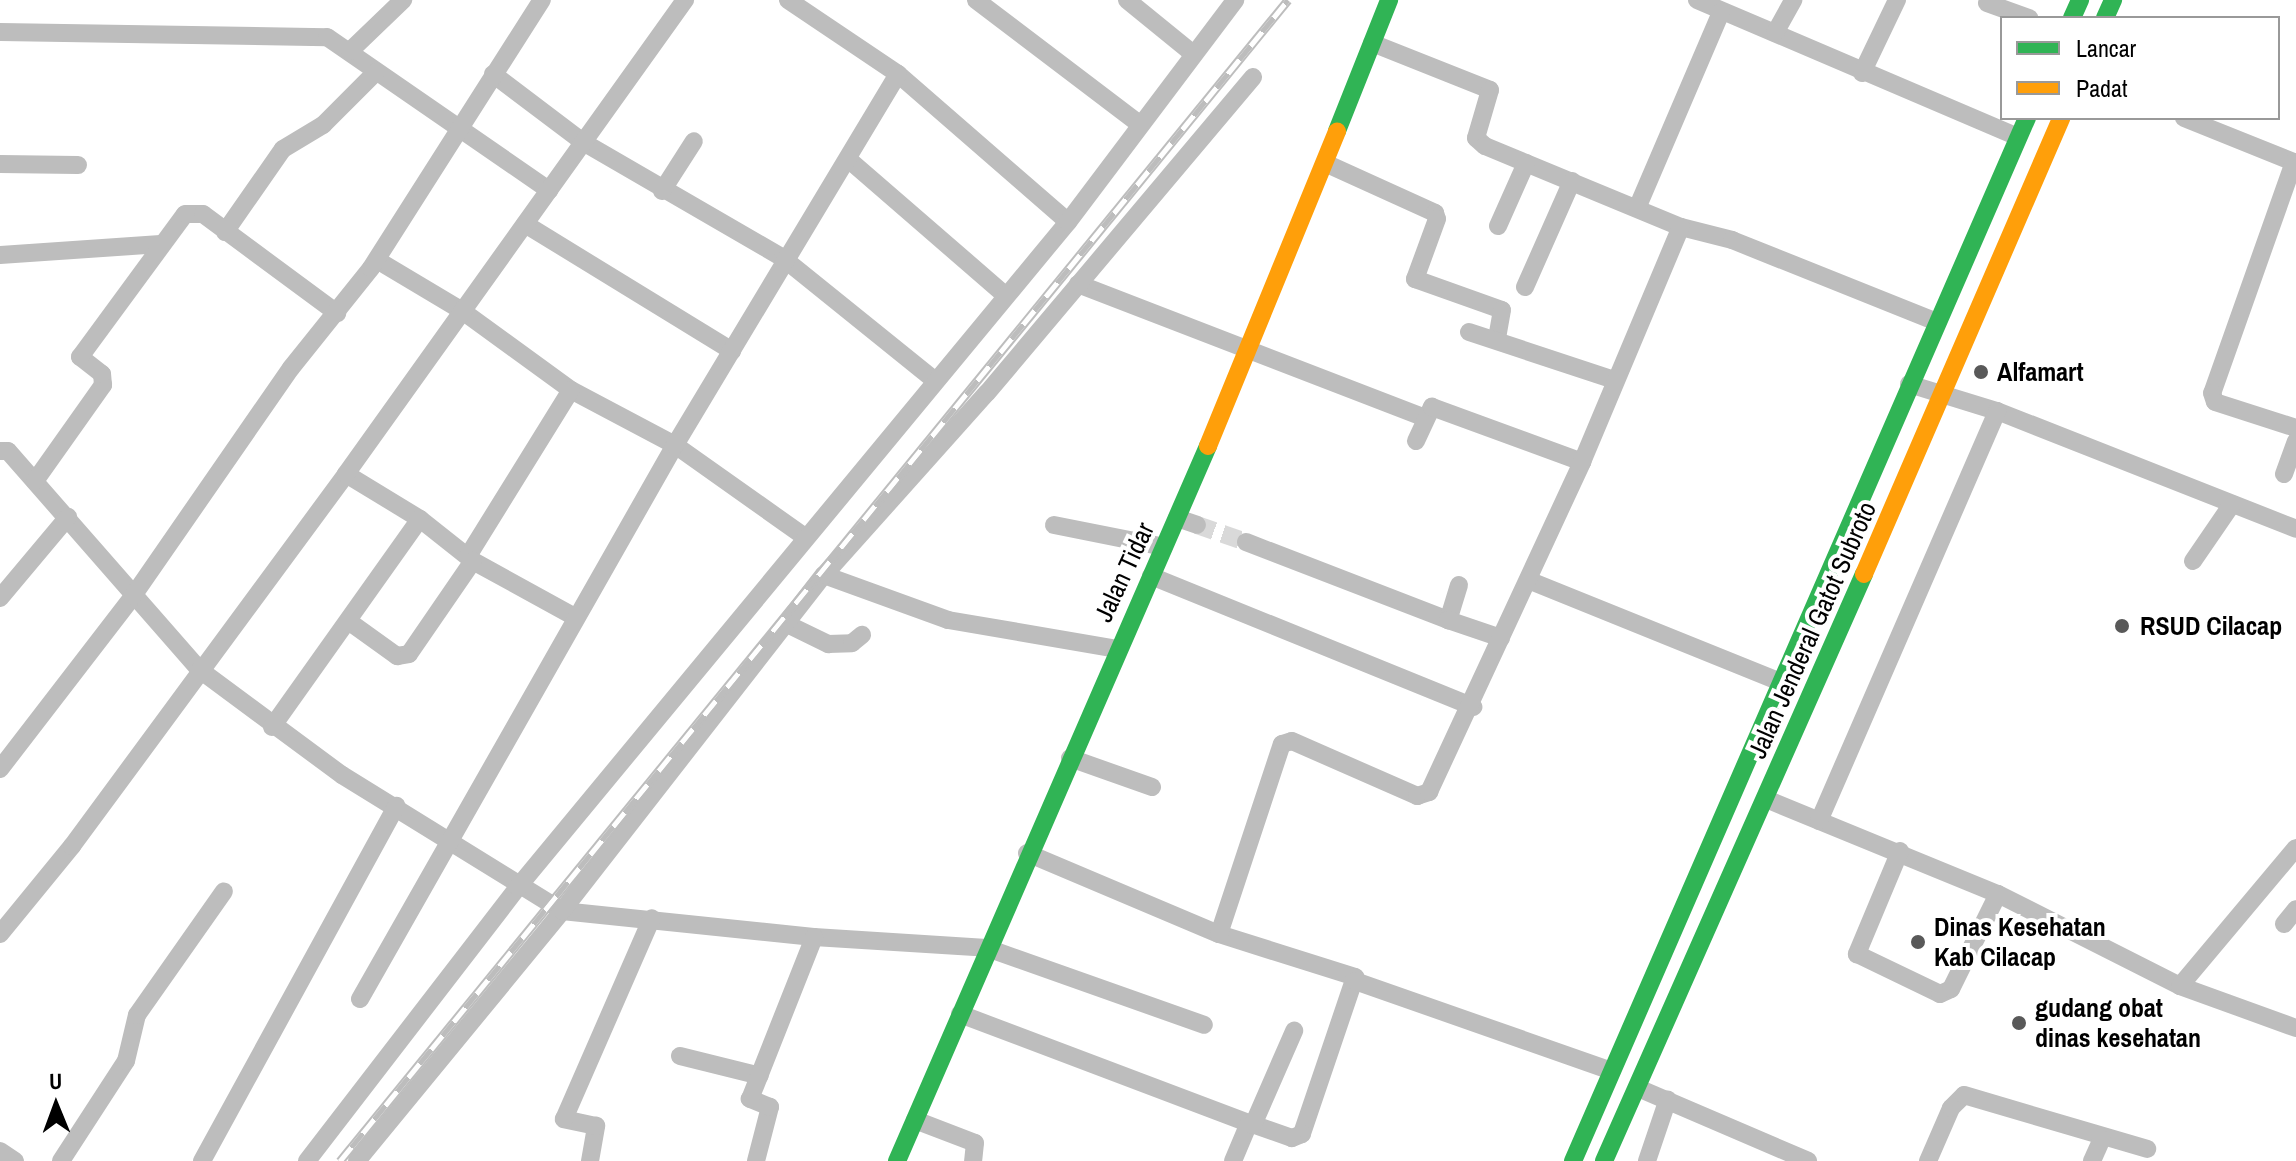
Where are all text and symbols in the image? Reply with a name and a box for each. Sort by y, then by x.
legend [2000,16,2280,120]
text: Lancar [2076,32,2136,64]
text: Padat [2076,72,2127,104]
place label: Alfamart [1997,356,2083,388]
marker: Alfamart [1972,363,1990,381]
street label: Jalan Jenderal Gatot Subroto [1741,497,1883,763]
street label: Jalan Tidar [1087,517,1161,627]
place label: RSUD Cilacap [2140,610,2282,642]
marker: RSUD Cilacap [2111,615,2133,637]
place label: Dinas Kesehatan Kab Cilacap [1934,911,2106,972]
marker: Dinas Kesehatan Kab Cilacap [1909,933,1927,951]
place label: gudang obat dinas kesehatan [2035,992,2201,1054]
marker: gudang obat dinas kesehatan [2010,1014,2028,1032]
north arrow [16,1065,96,1145]
text: U [49,1066,62,1096]

